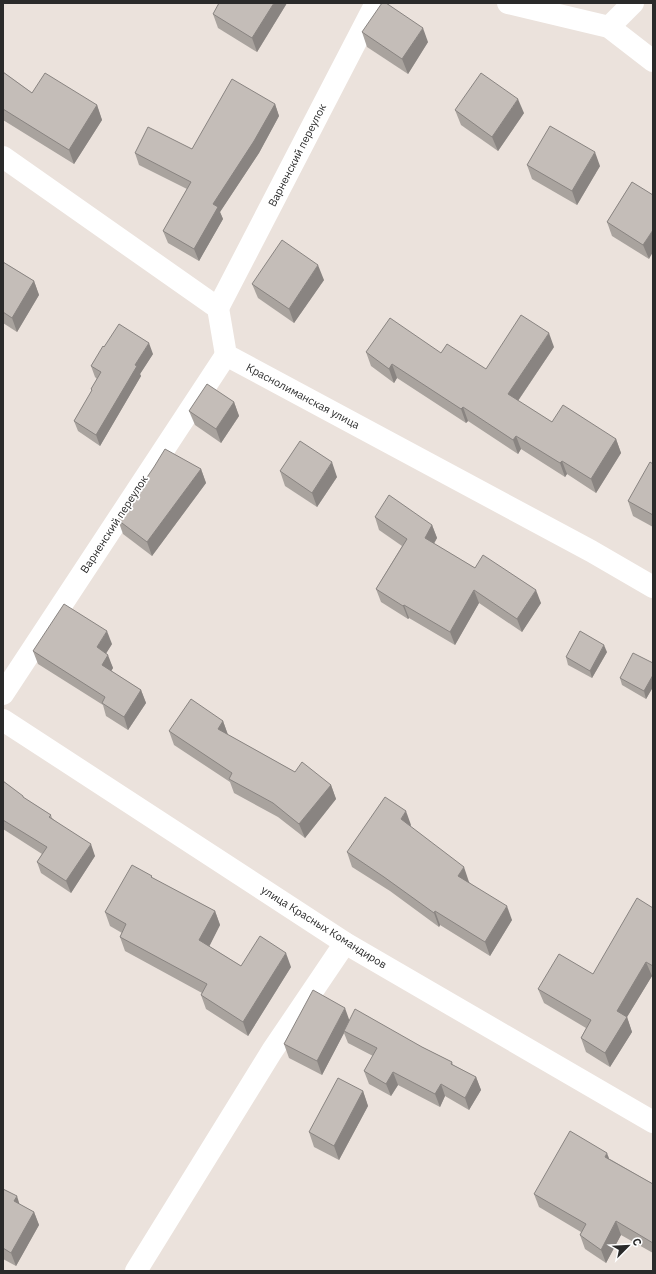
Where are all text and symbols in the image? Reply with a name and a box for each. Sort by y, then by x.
street label: Варненский переулок [265,101,329,209]
street label: Краснолиманская улица [244,360,362,432]
street label: Варненский переулок [77,472,151,576]
street label: улица Красных Командиров [259,882,389,972]
north arrow [608,1226,648,1266]
text: С [629,1236,645,1248]

